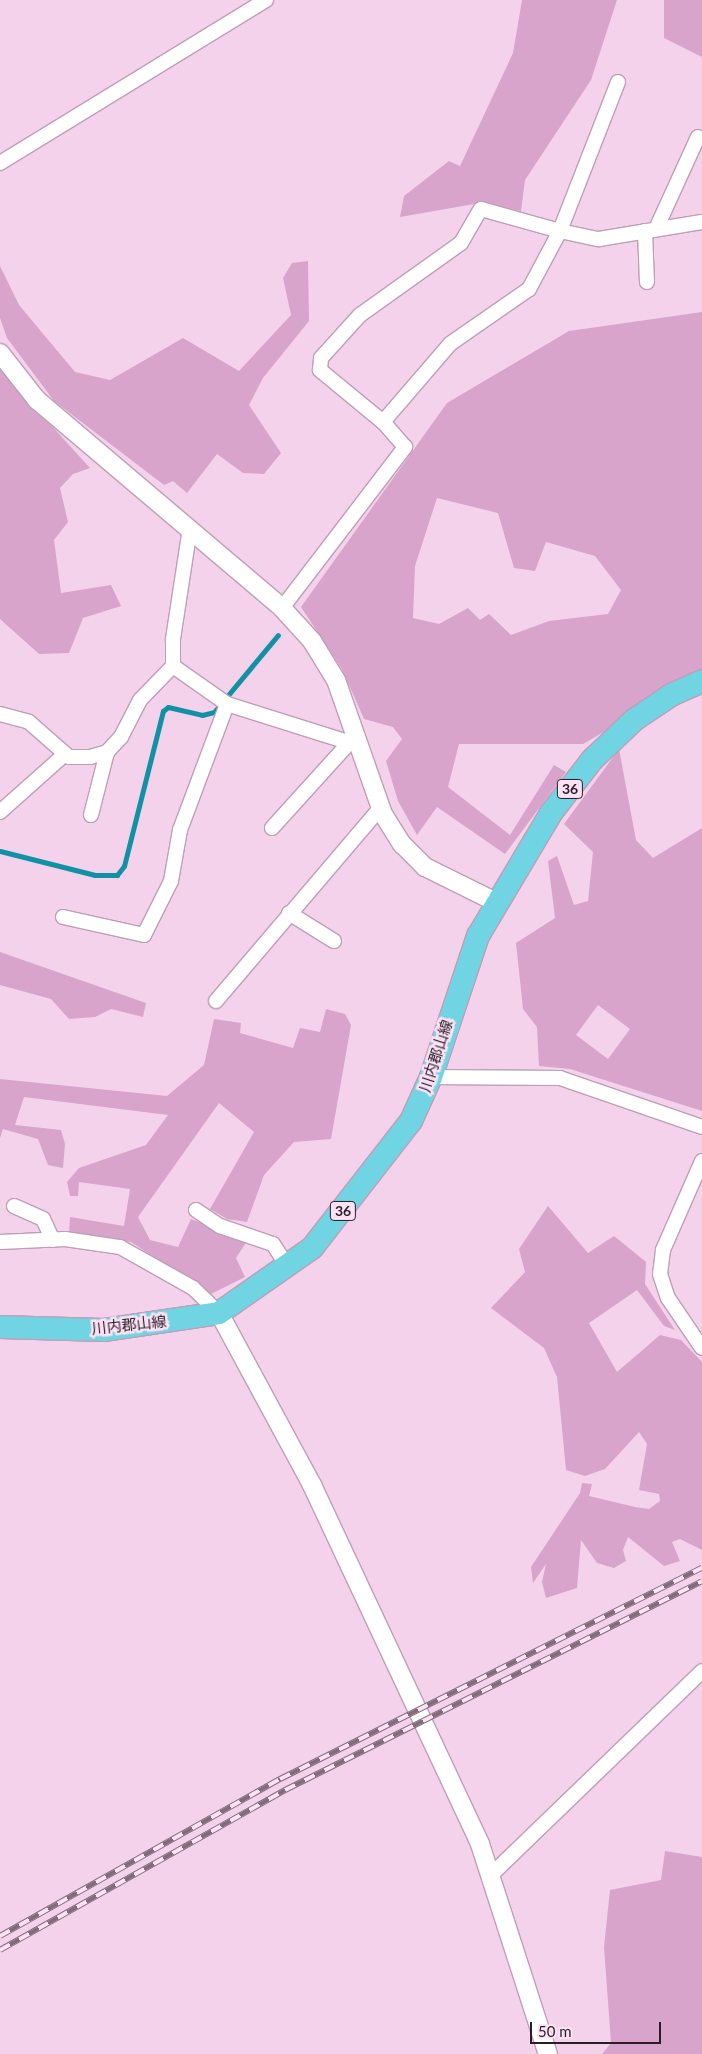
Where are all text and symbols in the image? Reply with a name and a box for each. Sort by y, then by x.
road number: 36 [556,778,584,801]
street label: 川内郡山線 [416,1018,456,1094]
road number: 36 [329,1200,357,1222]
street label: 川内郡山線 [91,1312,167,1338]
scale bar [532,2012,663,2044]
text: 50 m [538,2022,572,2040]

